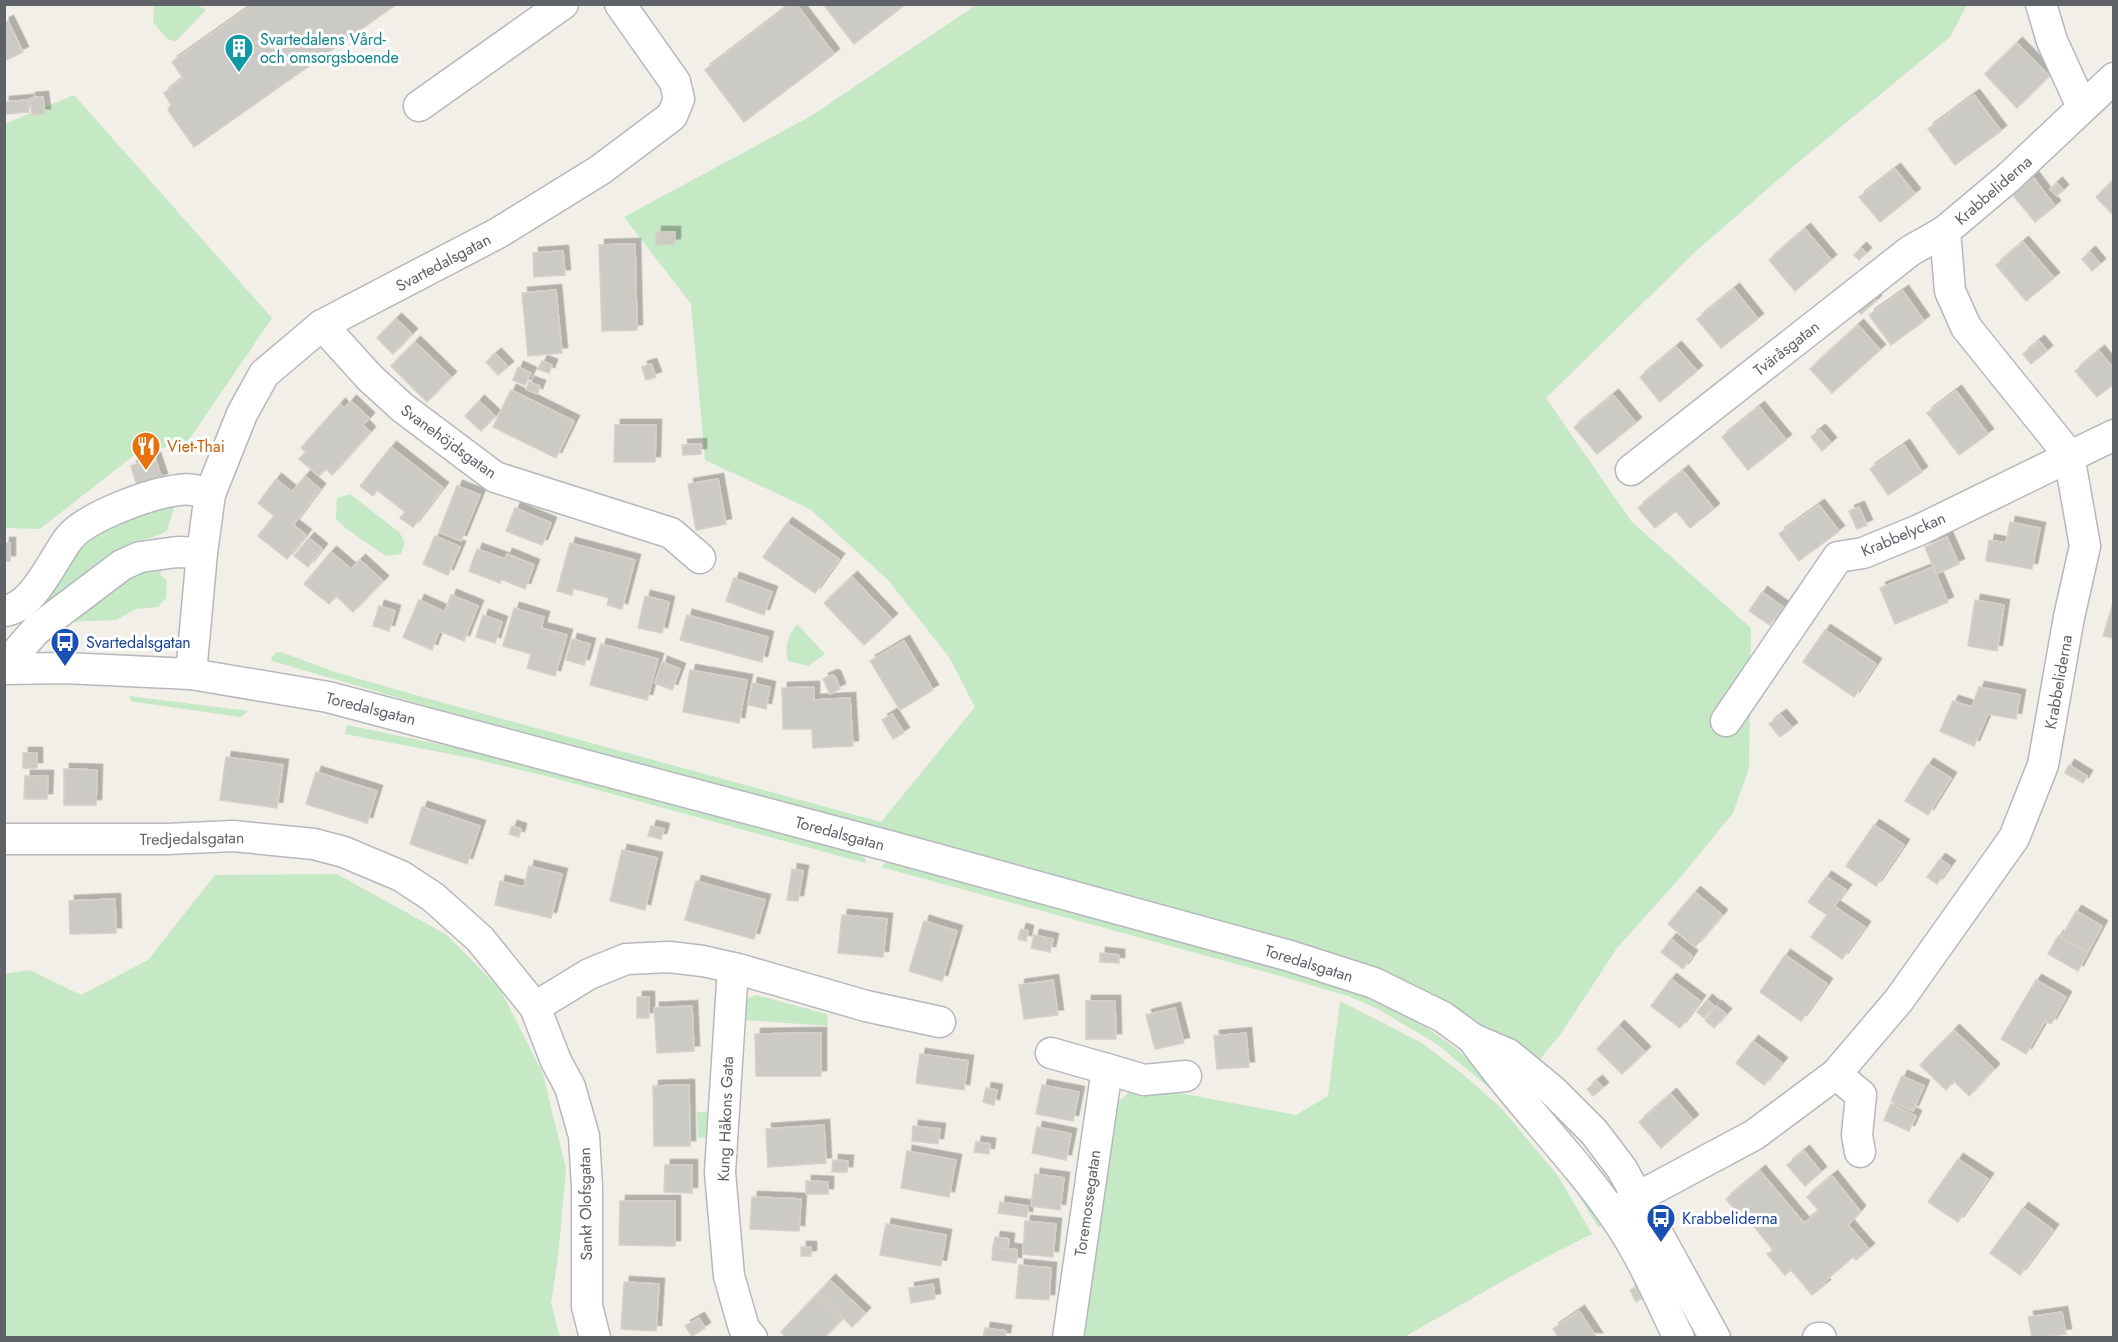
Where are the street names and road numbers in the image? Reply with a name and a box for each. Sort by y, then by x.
street label: Krabbeliderna [1950,150,2037,230]
street label: Svartedalsgatan [392,228,495,297]
street label: Tväråsgatan [1748,315,1824,382]
street label: Svanehöjdsgatan [396,399,501,484]
street label: Krabbelyckan [1857,506,1949,563]
street label: Krabbeliderna [2039,633,2078,731]
street label: Toredalsgatan [324,686,418,731]
street label: Toredalsgatan [793,810,887,856]
street label: Tredjedalsgatan [139,826,245,851]
street label: Toredalsgatan [1262,939,1356,988]
street label: Kung Håkons Gata [712,1056,739,1182]
street label: Sankt Olofsgatan [573,1147,598,1261]
street label: Toremossegatan [1069,1148,1106,1258]

